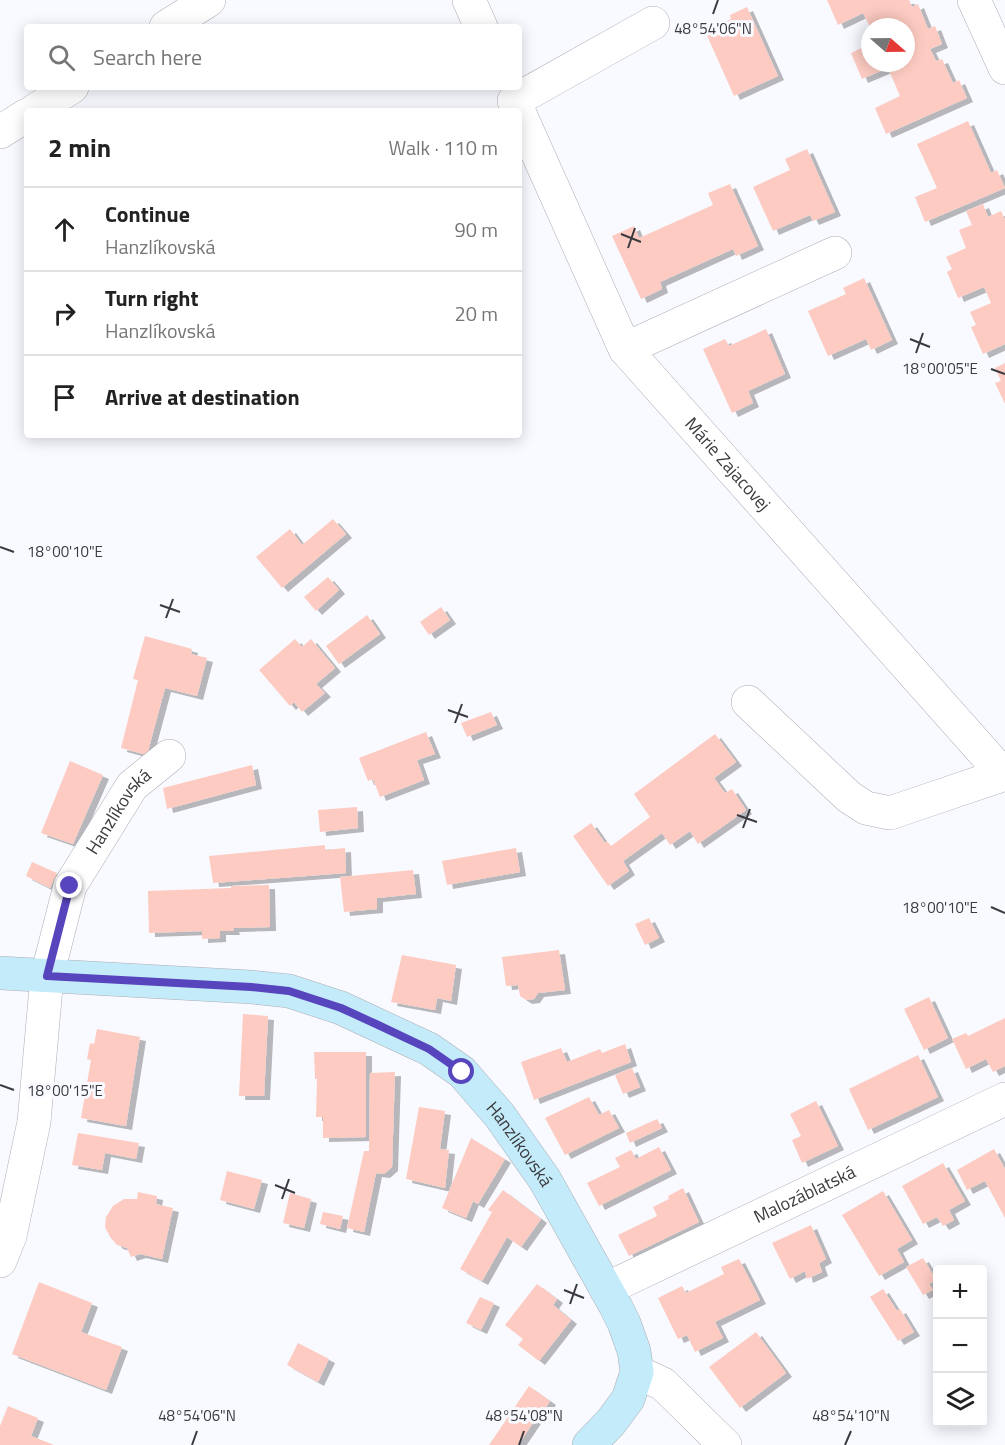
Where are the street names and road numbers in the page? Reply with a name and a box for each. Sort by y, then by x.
street label: Márie Zajacovej [679,411,777,517]
street label: Hanzlíkovská [79,762,157,859]
street label: Hanzlíkovská [480,1095,560,1191]
street label: Malozáblatská [749,1158,860,1230]

